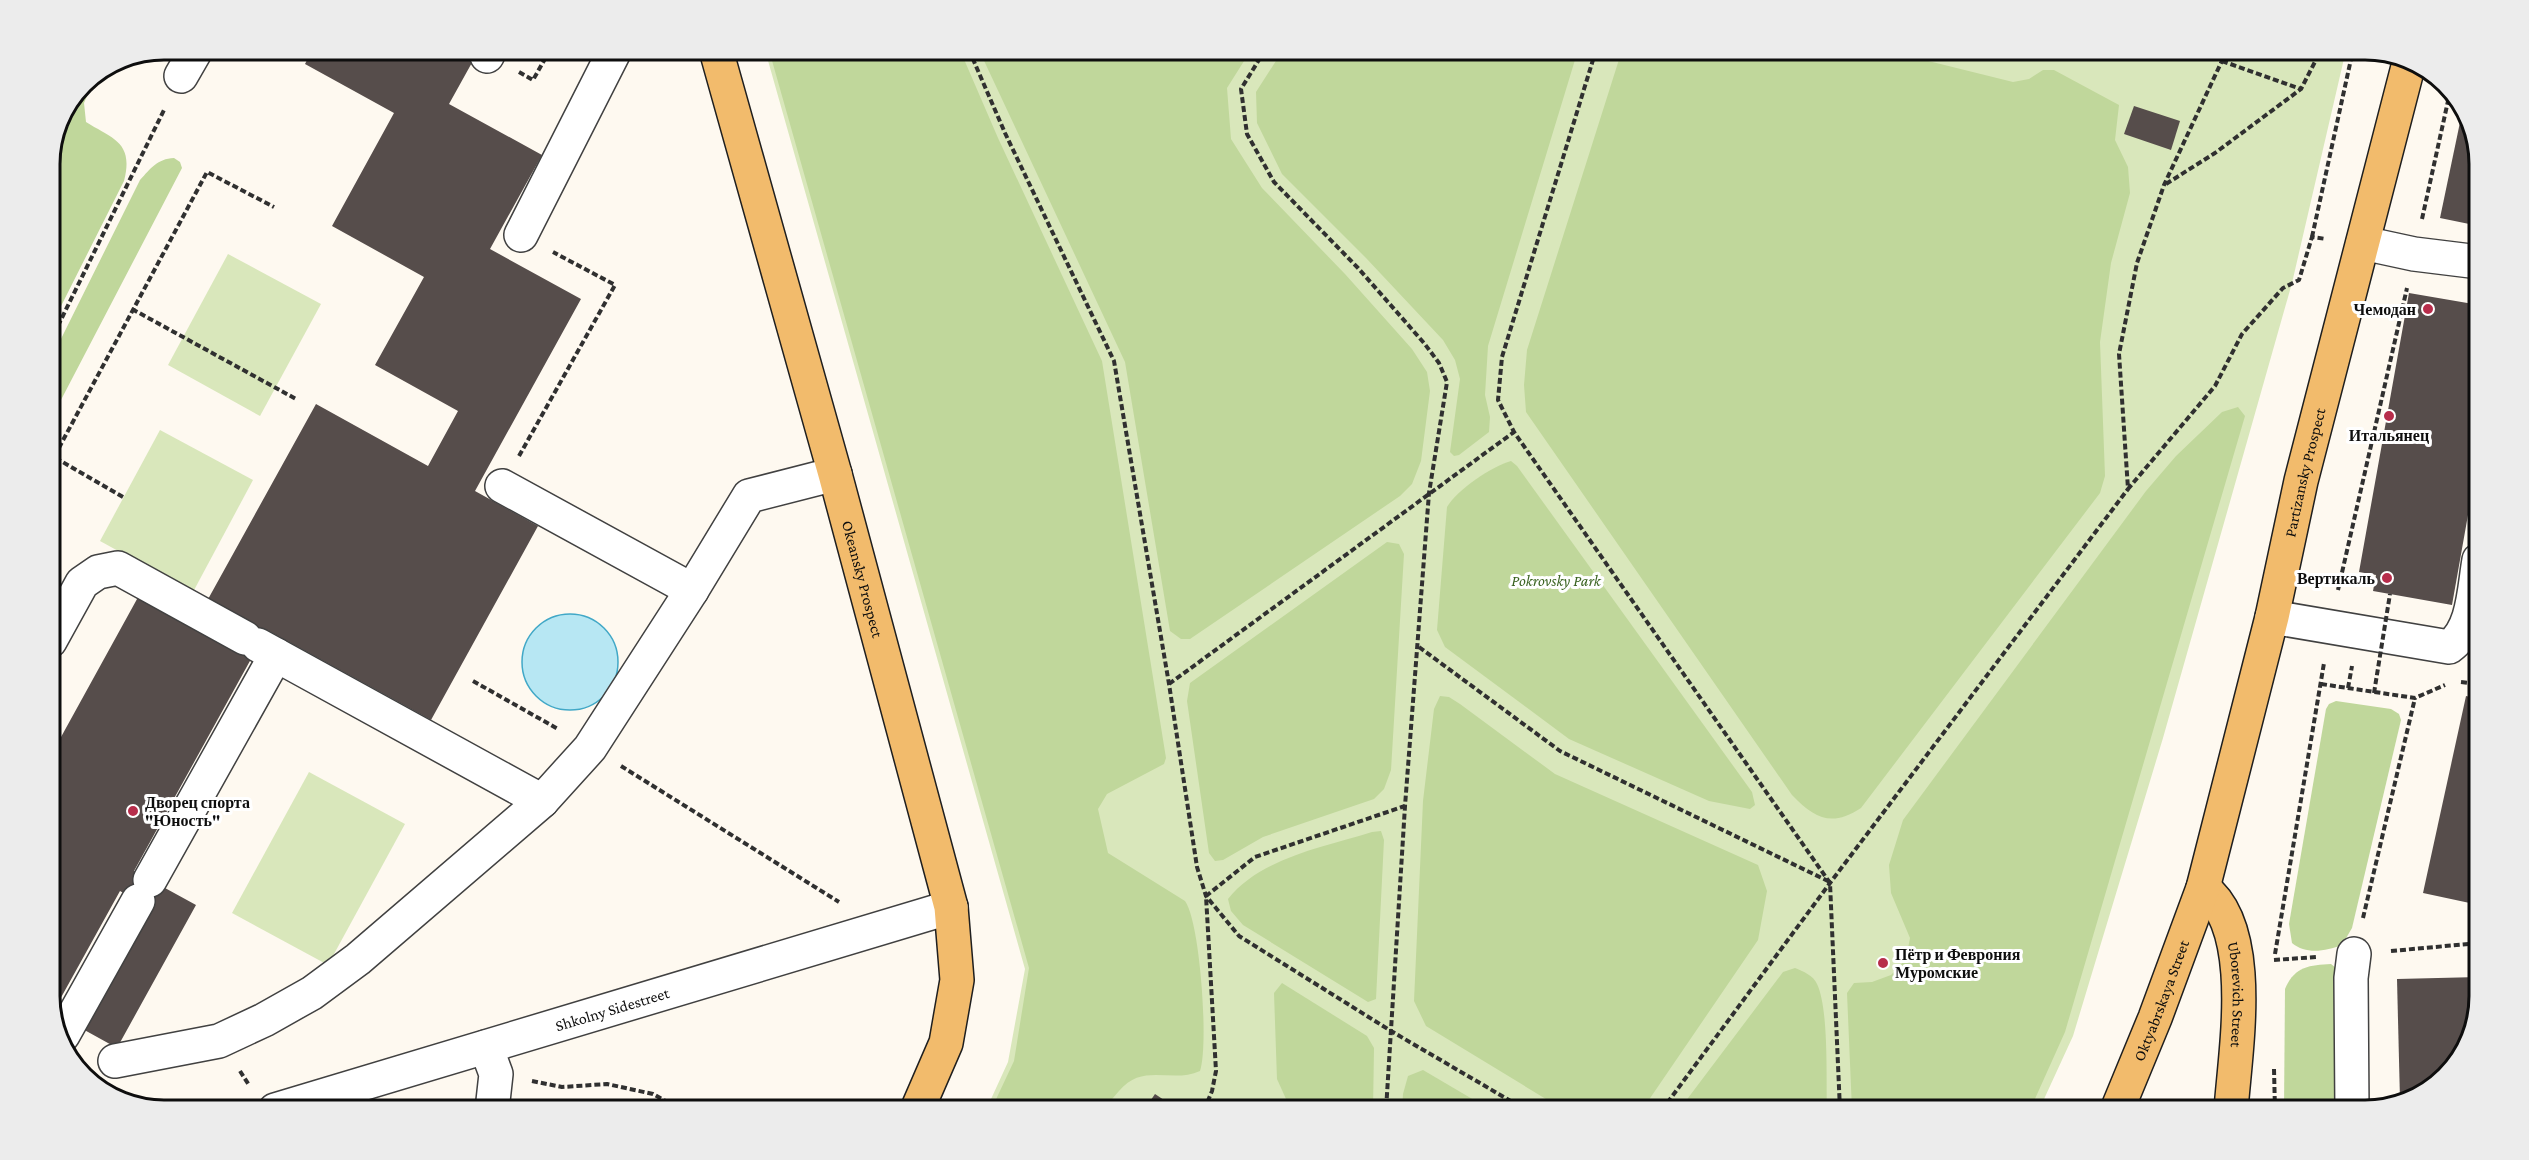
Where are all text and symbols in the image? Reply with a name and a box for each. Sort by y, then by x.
place label: Чемодан [2354,301,2416,318]
marker: Чемодан [2421,302,2435,316]
street label: Partizansky Prospect [2281,405,2328,538]
marker: Итальянец [2382,409,2396,423]
place label: Итальянец [2349,427,2429,444]
street label: Okeansky Prospect [839,519,887,640]
place label: Вертикаль [2297,570,2376,588]
marker: Вертикаль [2380,571,2394,585]
park label: Pokrovsky Park [1511,572,1602,590]
place label: Дворец спорта "Юность" [145,794,250,829]
marker: Дворец спорта "Юность" [126,804,140,818]
street label: Oktyabrskaya Street [2130,937,2192,1063]
street label: Uborevich Street [2225,940,2247,1049]
place label: Пётр и Феврония Муромские [1895,946,2021,982]
marker: Пётр и Феврония Муромские [1876,956,1890,970]
street label: Shkolny Sidestreet [553,983,672,1034]

